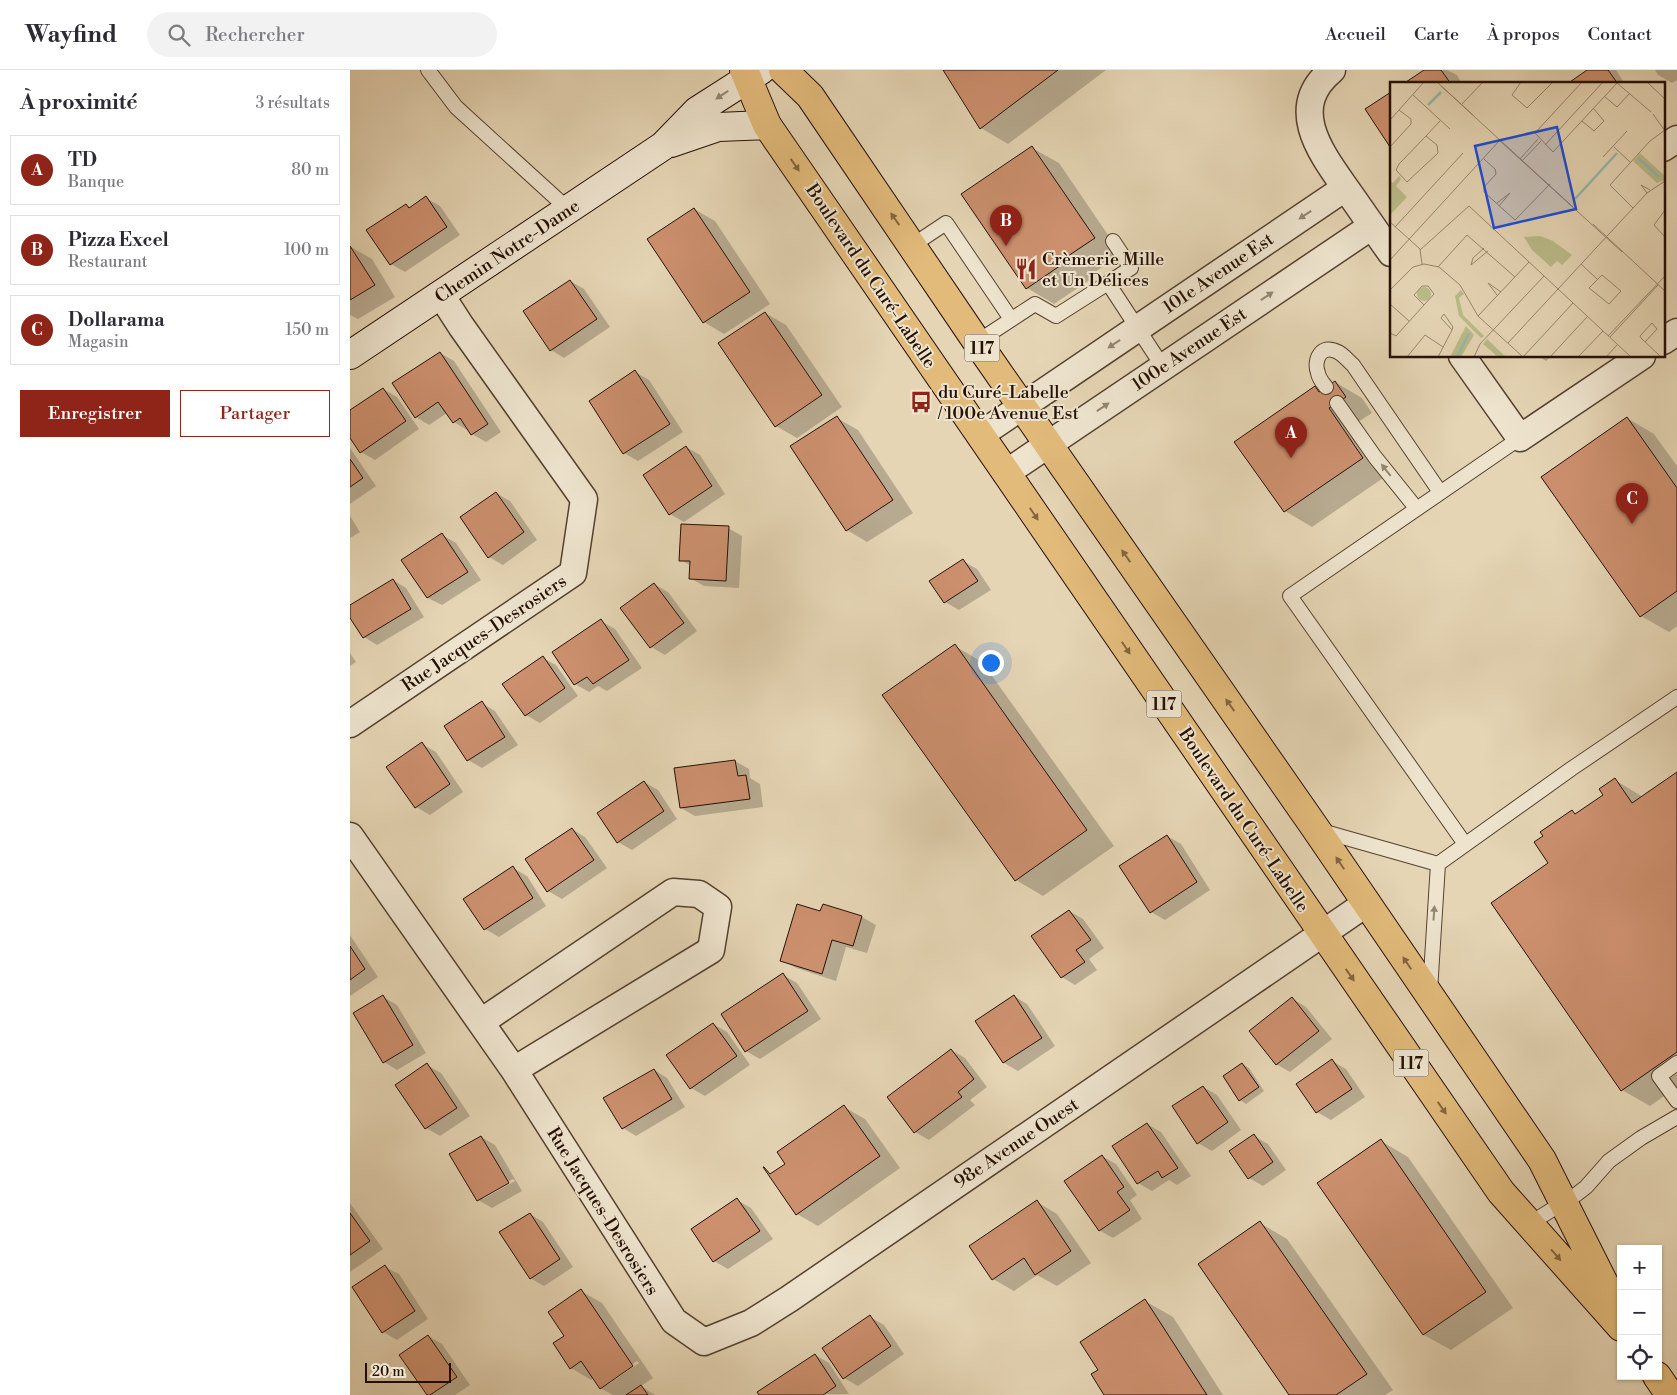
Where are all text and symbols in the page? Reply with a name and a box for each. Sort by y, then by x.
search box [147,12,497,57]
text: Wayfind [25,20,117,50]
icon: search [165,21,193,49]
text: Rechercher [205,23,305,47]
text: Accueil [1325,23,1386,46]
text: Carte [1414,23,1459,46]
text: À propos [1487,23,1560,46]
text: Contact [1588,23,1652,46]
inset map [1390,82,1664,358]
text: À proximité [20,90,137,116]
one-way arrow [715,90,729,100]
text: 3 résultats [255,93,330,113]
text: TD [68,148,97,172]
one-way arrow [790,158,800,172]
text: A [31,160,43,180]
text: 80 m [291,160,329,180]
text: Banque [68,172,124,192]
street label: Boulevard du Curé-Labelle [800,179,941,373]
street label: Chemin Notre-Dame [431,194,584,308]
pin: B [990,205,1022,246]
one-way arrow [1298,210,1312,220]
one-way arrow [890,212,900,226]
street label: 101e Avenue Est [1158,227,1279,319]
text: Pizza Excel [68,228,169,252]
text: B [31,240,43,260]
text: 100 m [284,240,329,260]
place label: Crèmerie Mille et Un Délices [1042,248,1164,292]
text: Restaurant [68,252,147,272]
restaurant icon: Crèmerie Mille et Un Délices [1013,256,1039,282]
one-way arrow [1260,292,1274,301]
street label: 100e Avenue Est [1127,302,1252,396]
text: Dollarama [68,308,164,332]
text: C [31,320,43,340]
text: 150 m [285,320,329,340]
text: Magasin [68,332,128,352]
road number: 117 [964,334,1000,362]
one-way arrow [1108,339,1121,349]
place label: du Curé-Labelle / 100e Avenue Est [937,381,1079,425]
bus stop icon: du Curé-Labelle / 100e Avenue Est [908,389,934,415]
button: Enregistrer [20,390,170,437]
button: Partager [180,390,330,437]
one-way arrow [1097,402,1110,412]
pin: A [1275,417,1307,458]
one-way arrow [1380,464,1391,477]
pin: C [1616,483,1648,524]
one-way arrow [1029,507,1039,520]
one-way arrow [1121,549,1131,562]
street label: Rue Jacques-Desrosiers [397,570,571,697]
one-way arrow [1121,641,1131,654]
your location [978,650,1004,676]
road number: 117 [1146,690,1182,718]
one-way arrow [1225,698,1235,712]
street label: Boulevard du Curé-Labelle [1173,723,1314,917]
one-way arrow [1335,856,1345,870]
one-way arrow [1431,904,1439,920]
one-way arrow [1402,956,1412,969]
one-way arrow [1345,968,1355,981]
road number: 117 [1394,1050,1428,1076]
street label: 98e Avenue Ouest [949,1093,1084,1194]
one-way arrow [1437,1101,1447,1115]
street label: Rue Jacques-Desrosiers [541,1123,664,1300]
map controls [1617,1245,1662,1380]
button: + [1617,1245,1662,1290]
one-way arrow [1550,1248,1562,1260]
button: − [1617,1290,1662,1335]
button: locate [1617,1335,1662,1380]
scale bar [365,1360,451,1383]
text: 20 m [372,1363,404,1381]

